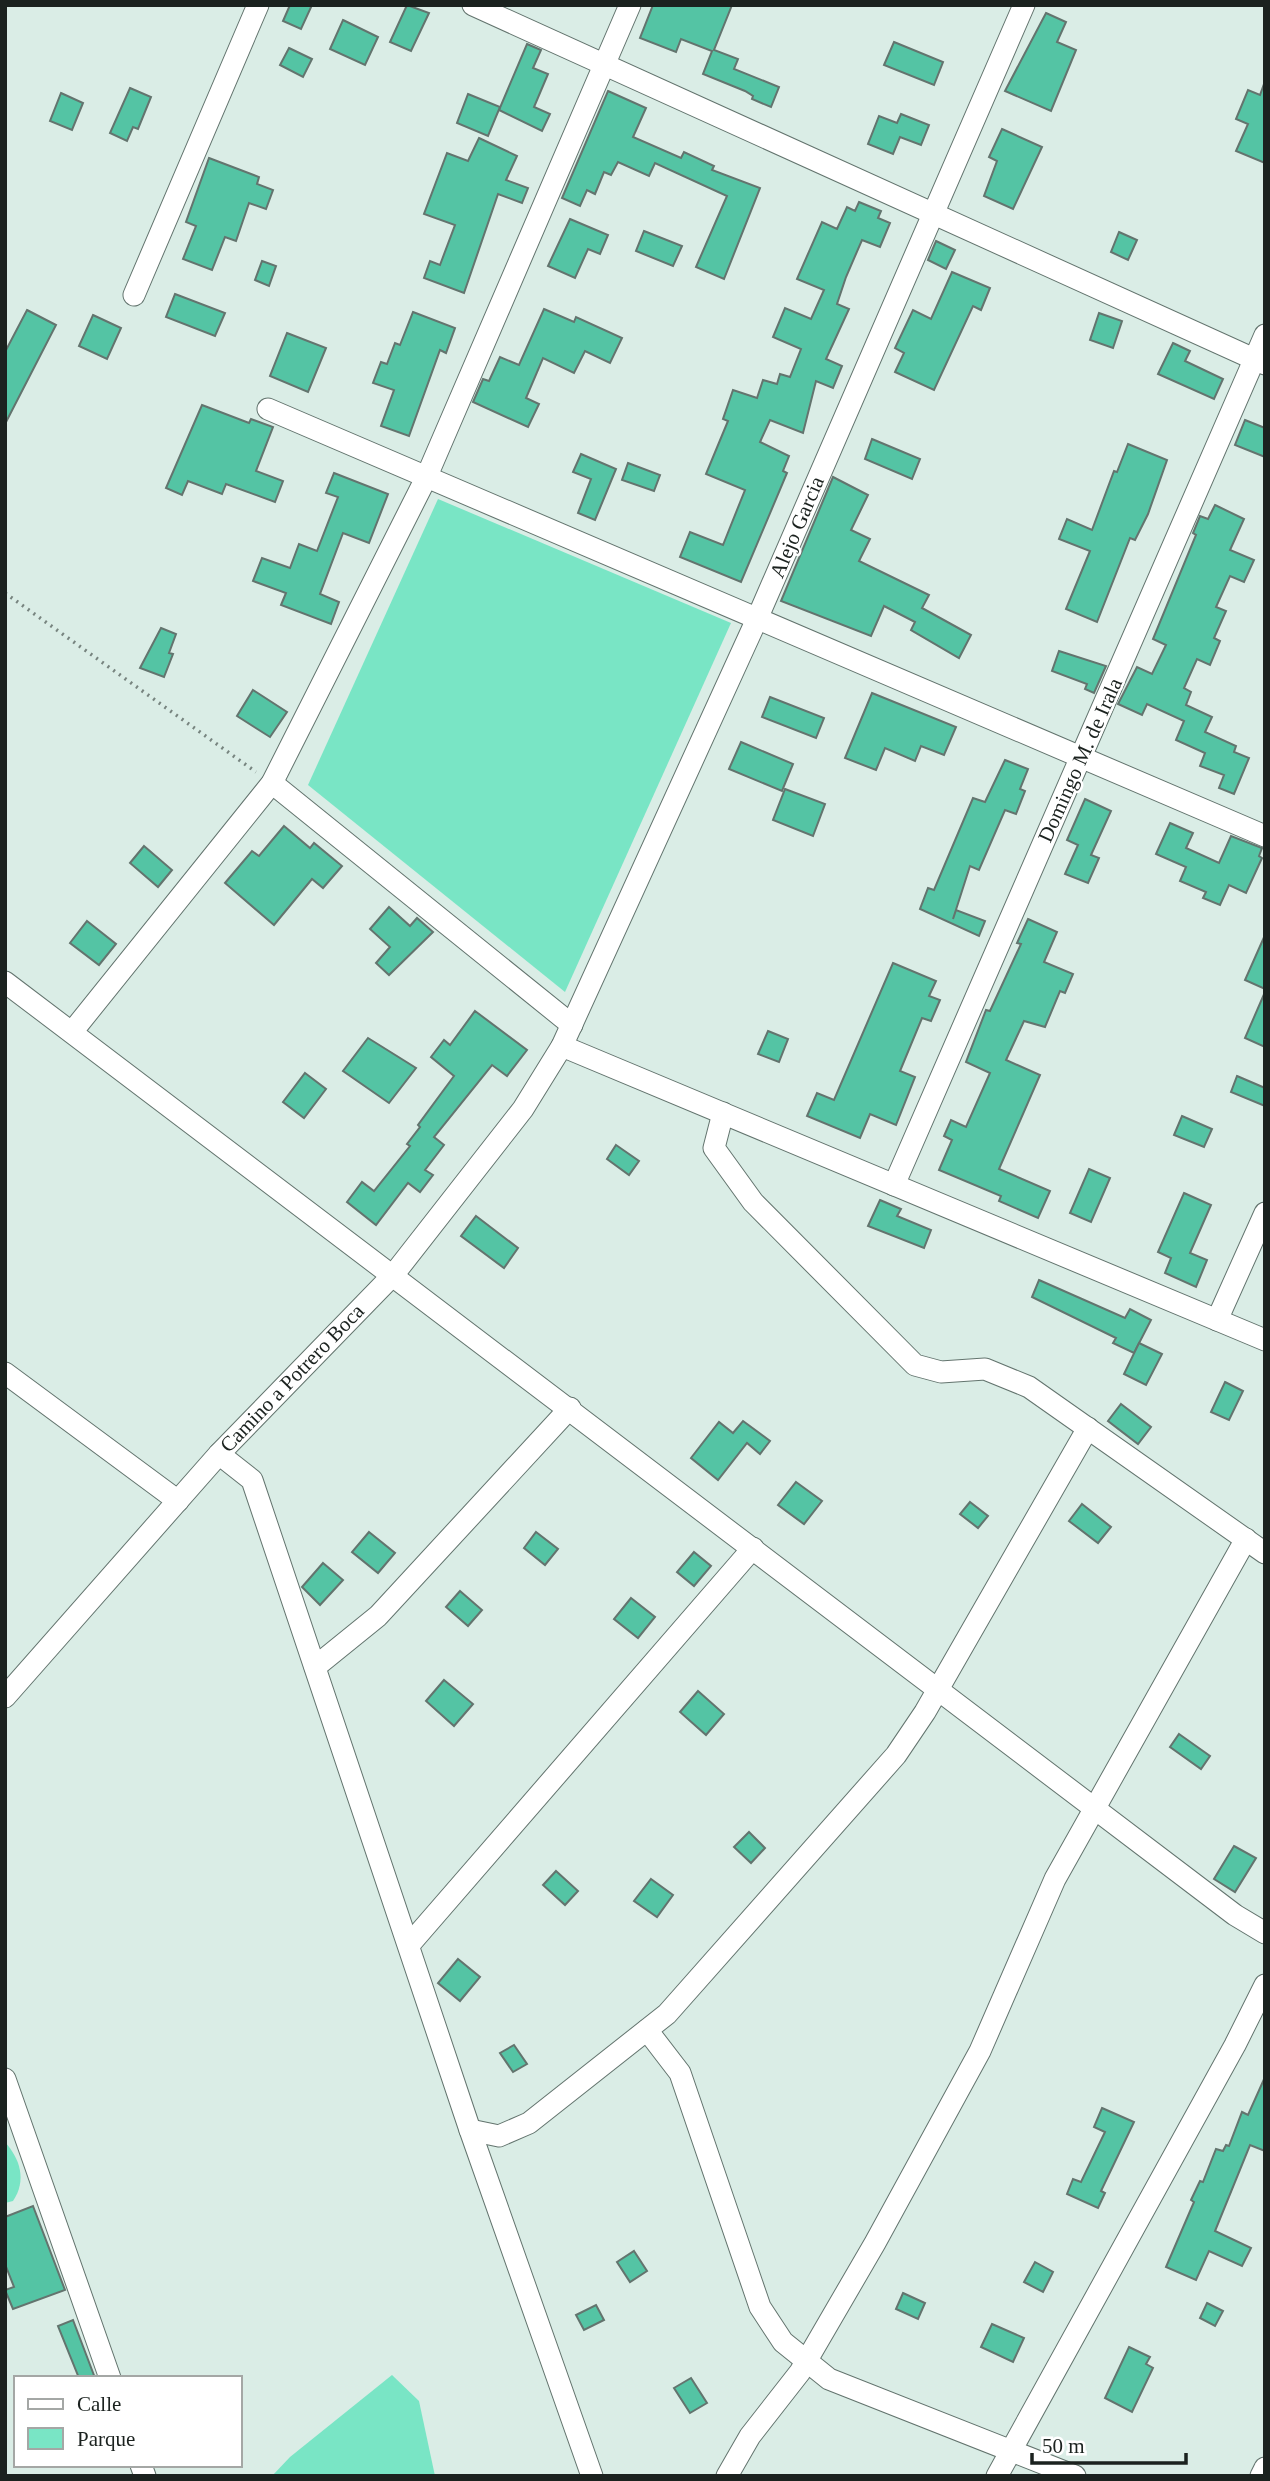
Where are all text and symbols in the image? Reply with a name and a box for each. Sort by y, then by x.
street label: Alejo Garcia [765,472,829,581]
street label: Domingo M. de Irala [1033,674,1127,846]
street label: Camino a Potrero Boca [215,1298,369,1457]
legend [14,2376,242,2467]
text: Calle [77,2392,121,2416]
scale bar [1032,2422,1186,2466]
text: Parque [77,2427,135,2451]
text: 50 m [1042,2434,1085,2458]

